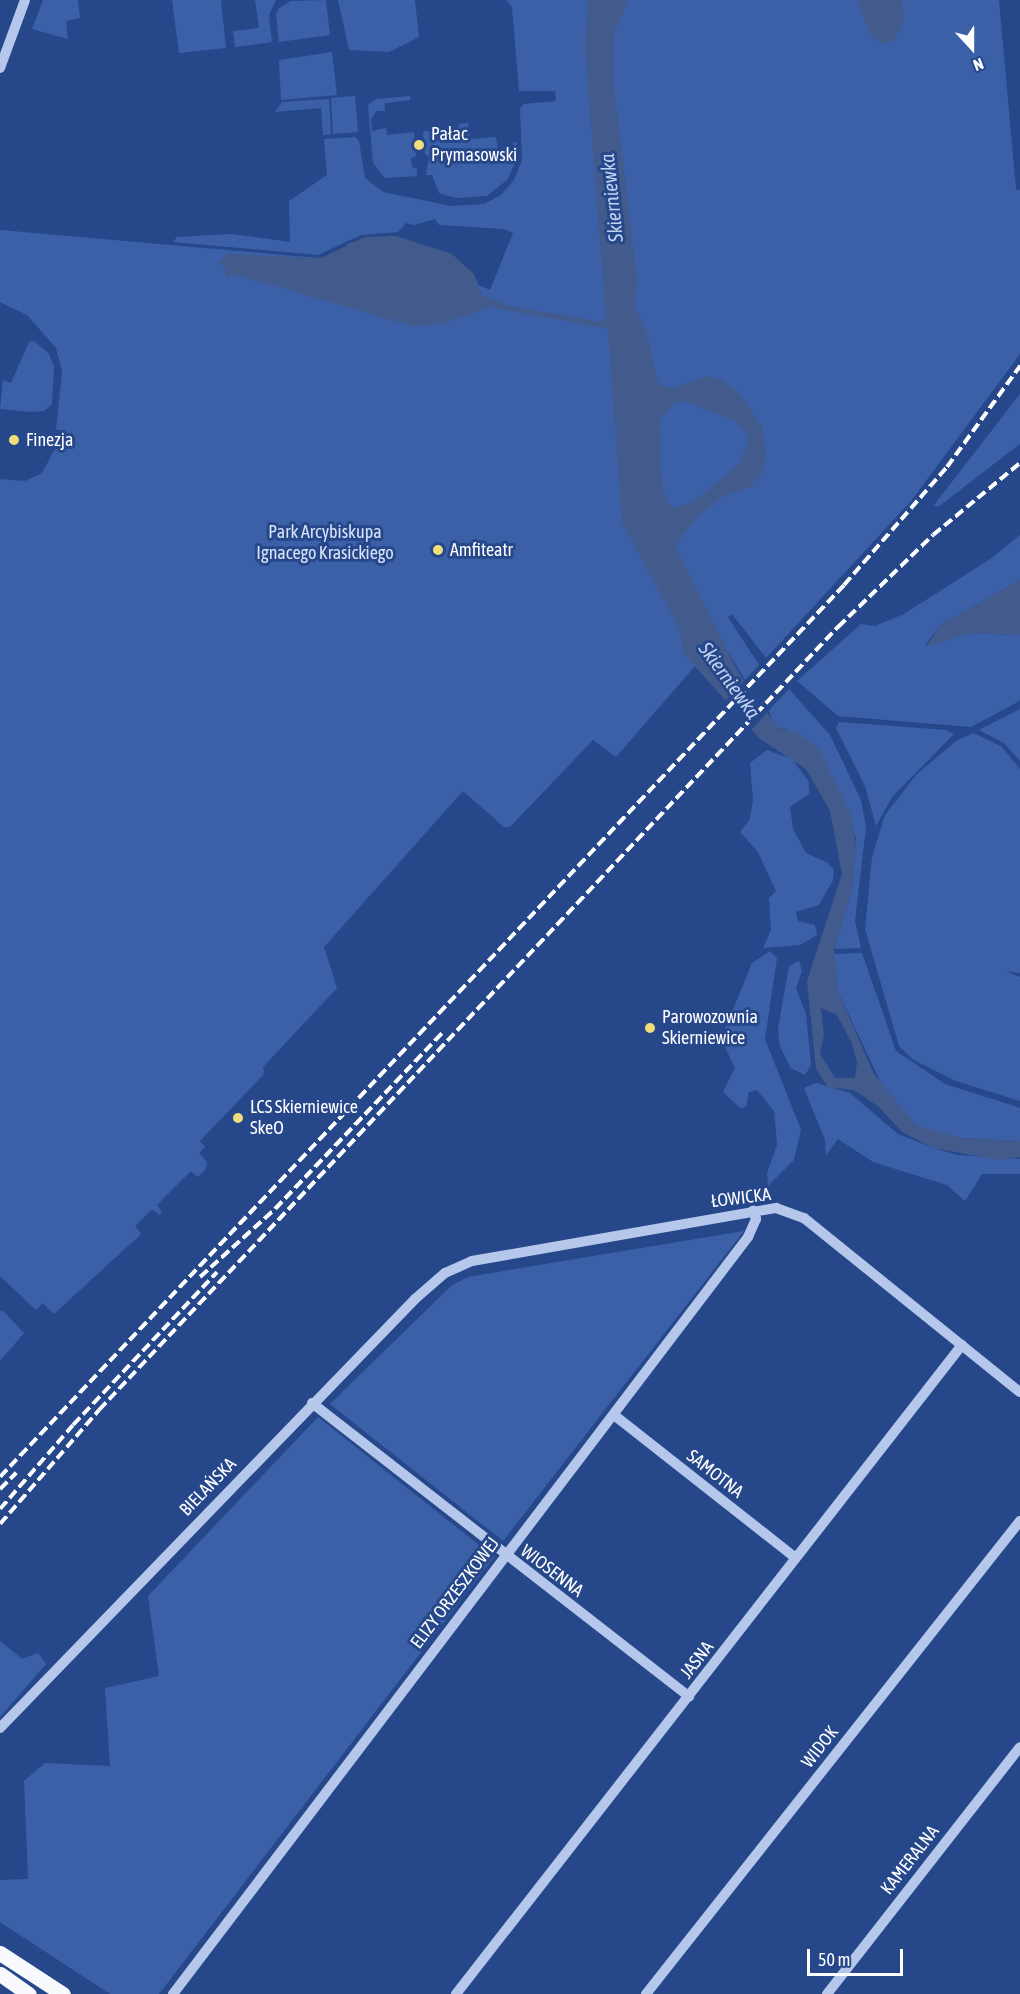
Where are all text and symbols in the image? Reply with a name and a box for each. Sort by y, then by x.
north arrow [942,18,1002,78]
text: N [971,55,986,75]
place label: Pałac Prymasowski [431,124,517,166]
marker: Pałac Prymasowski [412,138,426,152]
water label: Skierniewka [594,152,628,244]
place label: Finezja [26,429,73,451]
marker: Finezja [7,433,21,447]
park label: Park Arcybiskupa Ignacego Krasickiego [256,522,394,564]
place label: Amfiteatr [450,539,513,561]
marker: Amfiteatr [431,543,445,557]
water label: Skierniewka [694,637,766,723]
place label: Parowozownia Skierniewice [662,1007,758,1050]
marker: Parowozownia Skierniewice [643,1021,657,1035]
place label: LCS Skierniewice SkeO [250,1097,358,1140]
marker: LCS Skierniewice SkeO [231,1111,245,1125]
street label: ŁOWICKA [710,1184,772,1212]
street label: SAMOTNA [682,1445,748,1503]
street label: BIELAŃSKA [175,1453,241,1521]
street label: ELIZY ORZESZKOWEJ [406,1533,504,1653]
street label: WIOSENNA [516,1540,588,1602]
street label: JASNA [676,1637,718,1683]
street label: WIDOK [797,1722,843,1772]
street label: KAMERALNA [876,1821,944,1899]
scale bar [810,1937,906,1975]
text: 50 m [818,1949,850,1970]

